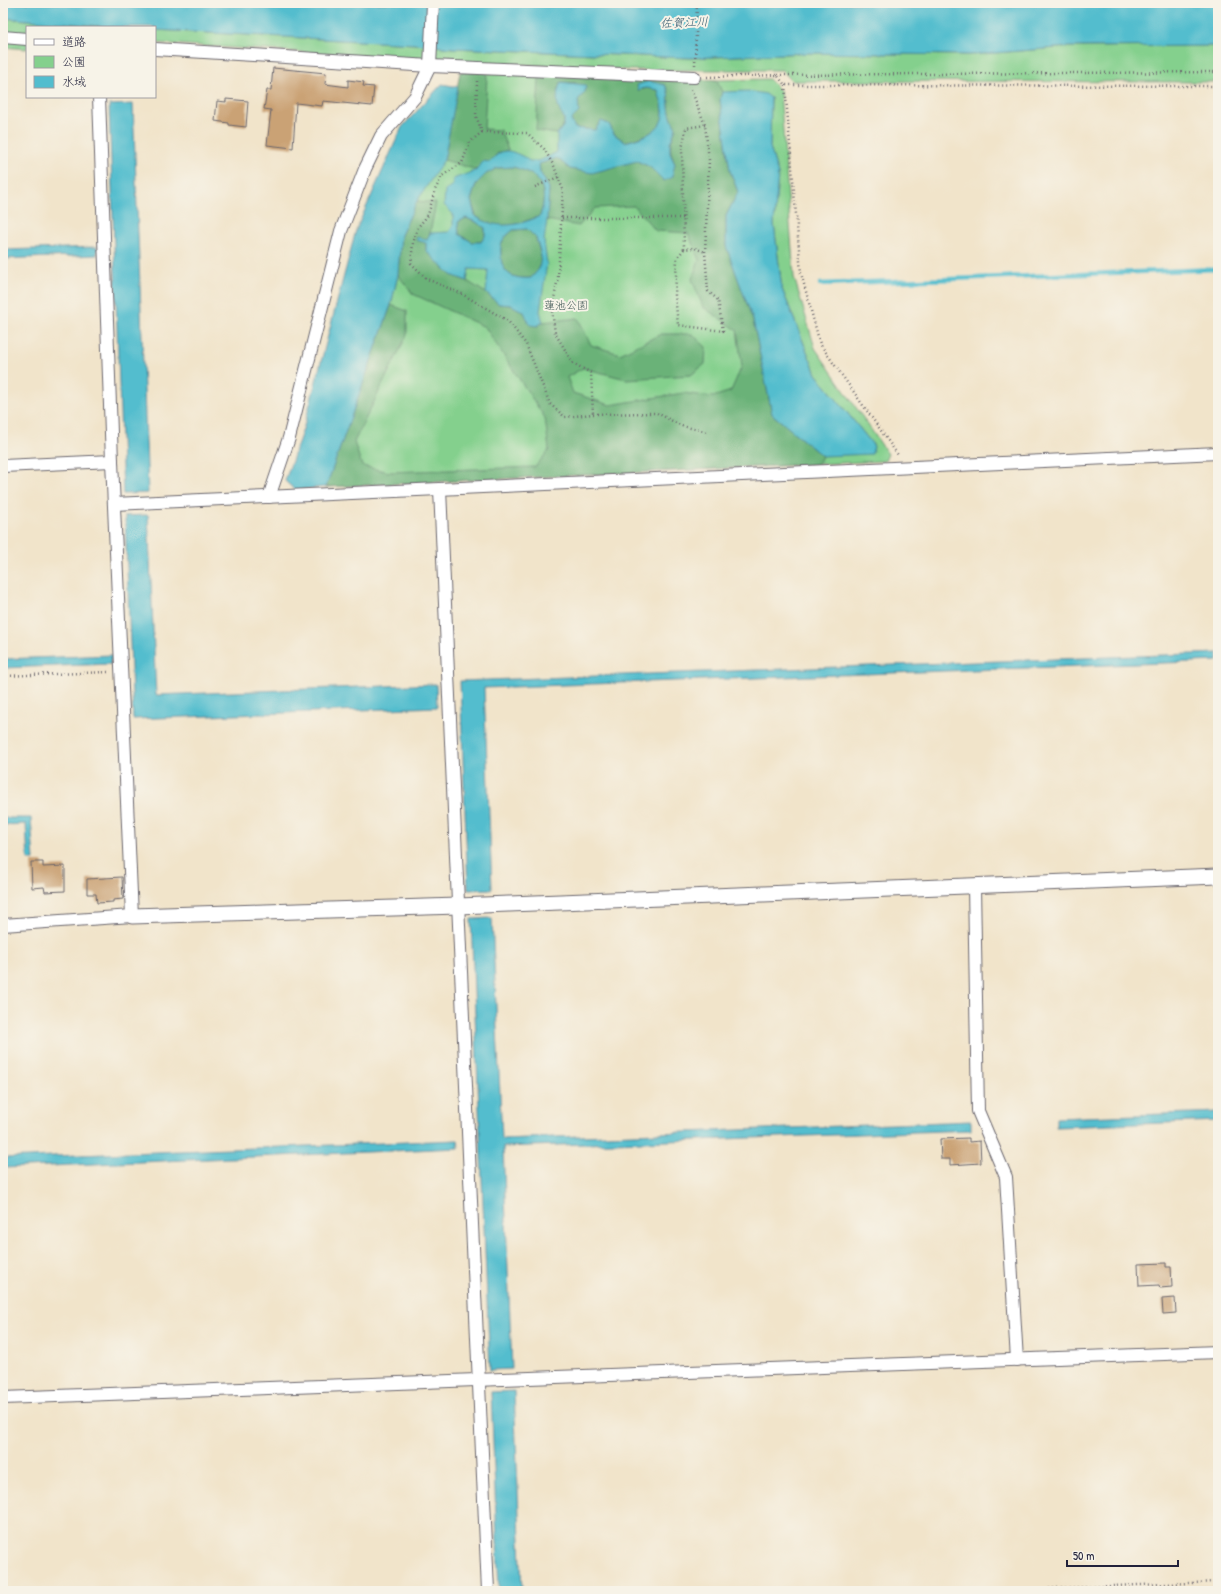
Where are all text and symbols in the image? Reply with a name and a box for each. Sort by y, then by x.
water label: 佐賀江川 [660,13,708,31]
legend [26,26,156,98]
text: 道路 [62,33,86,50]
text: 公園 [62,53,86,70]
text: 水域 [62,73,86,90]
park label: 蓮池公園 [544,298,588,312]
scale bar [1067,1542,1178,1568]
text: 50 m [1073,1547,1094,1564]

